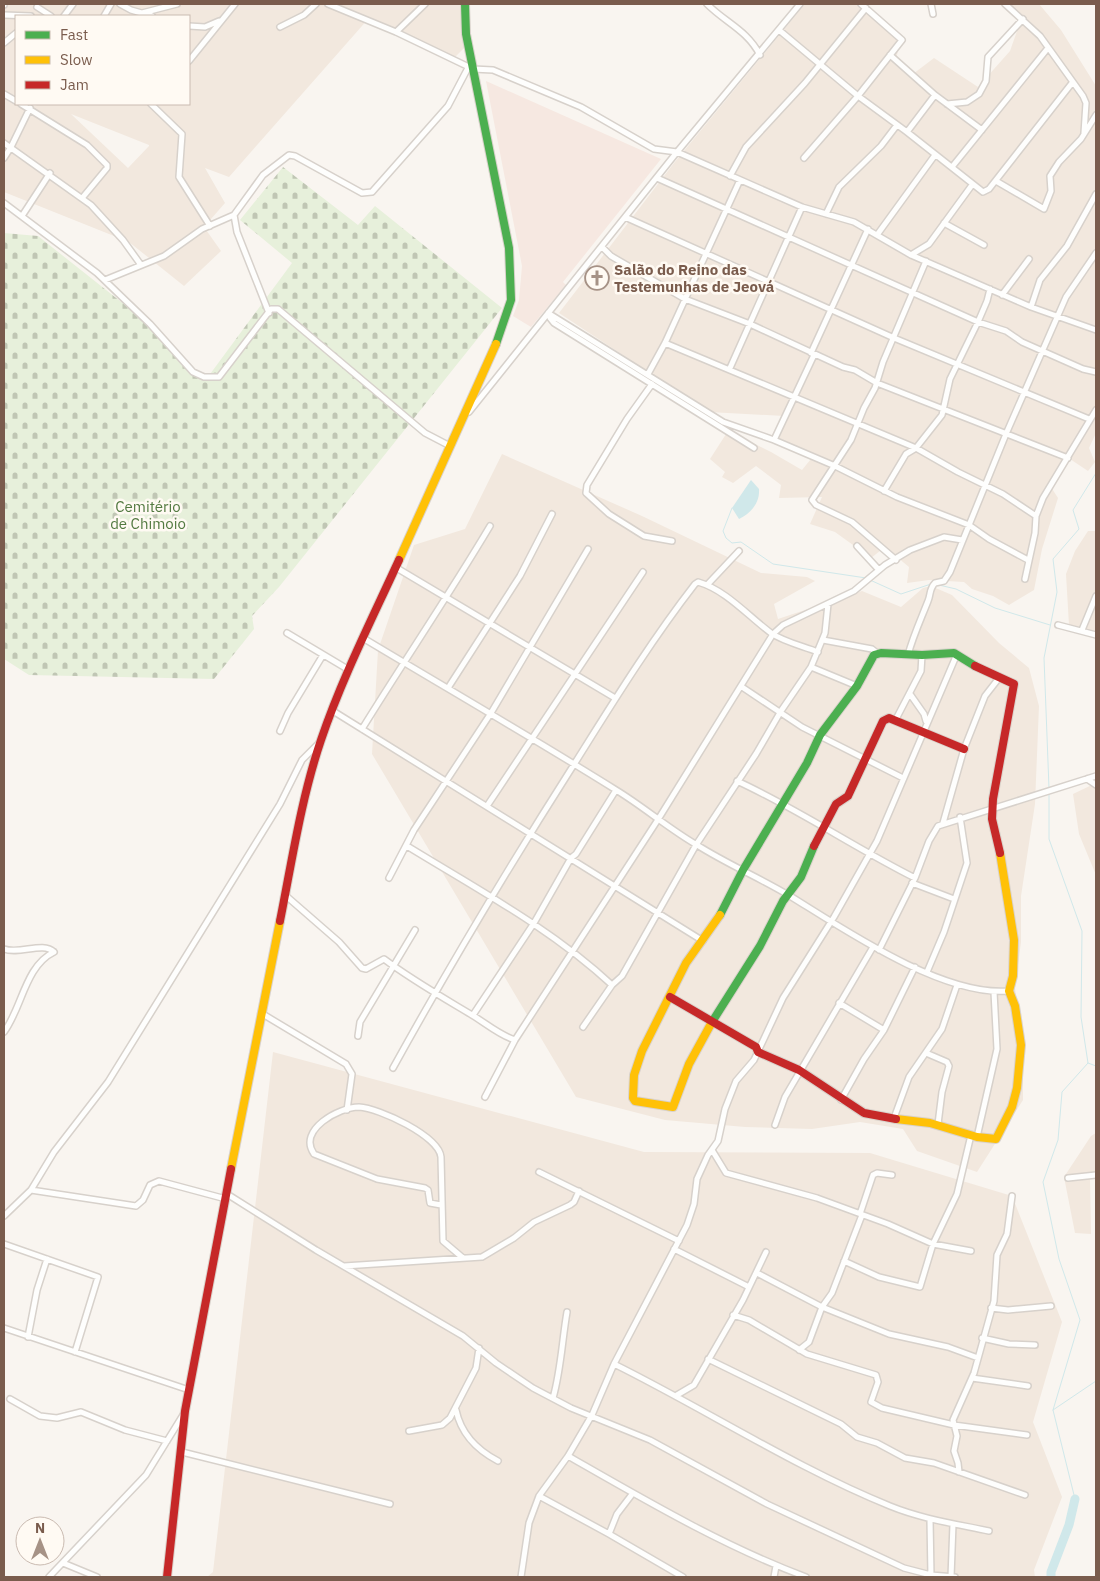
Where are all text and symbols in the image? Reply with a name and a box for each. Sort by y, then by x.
legend [15,15,190,105]
text: Fast [60,25,88,44]
text: Slow [60,50,93,69]
text: Jam [60,75,89,94]
place label: Salão do Reino das Testemunhas de Jeová [614,260,775,296]
church icon: Salão do Reino das Testemunhas de Jeová [584,265,610,291]
park label: Cemitério de Chimoio [110,497,186,533]
north arrow [15,1516,65,1566]
text: N [35,1519,45,1537]

